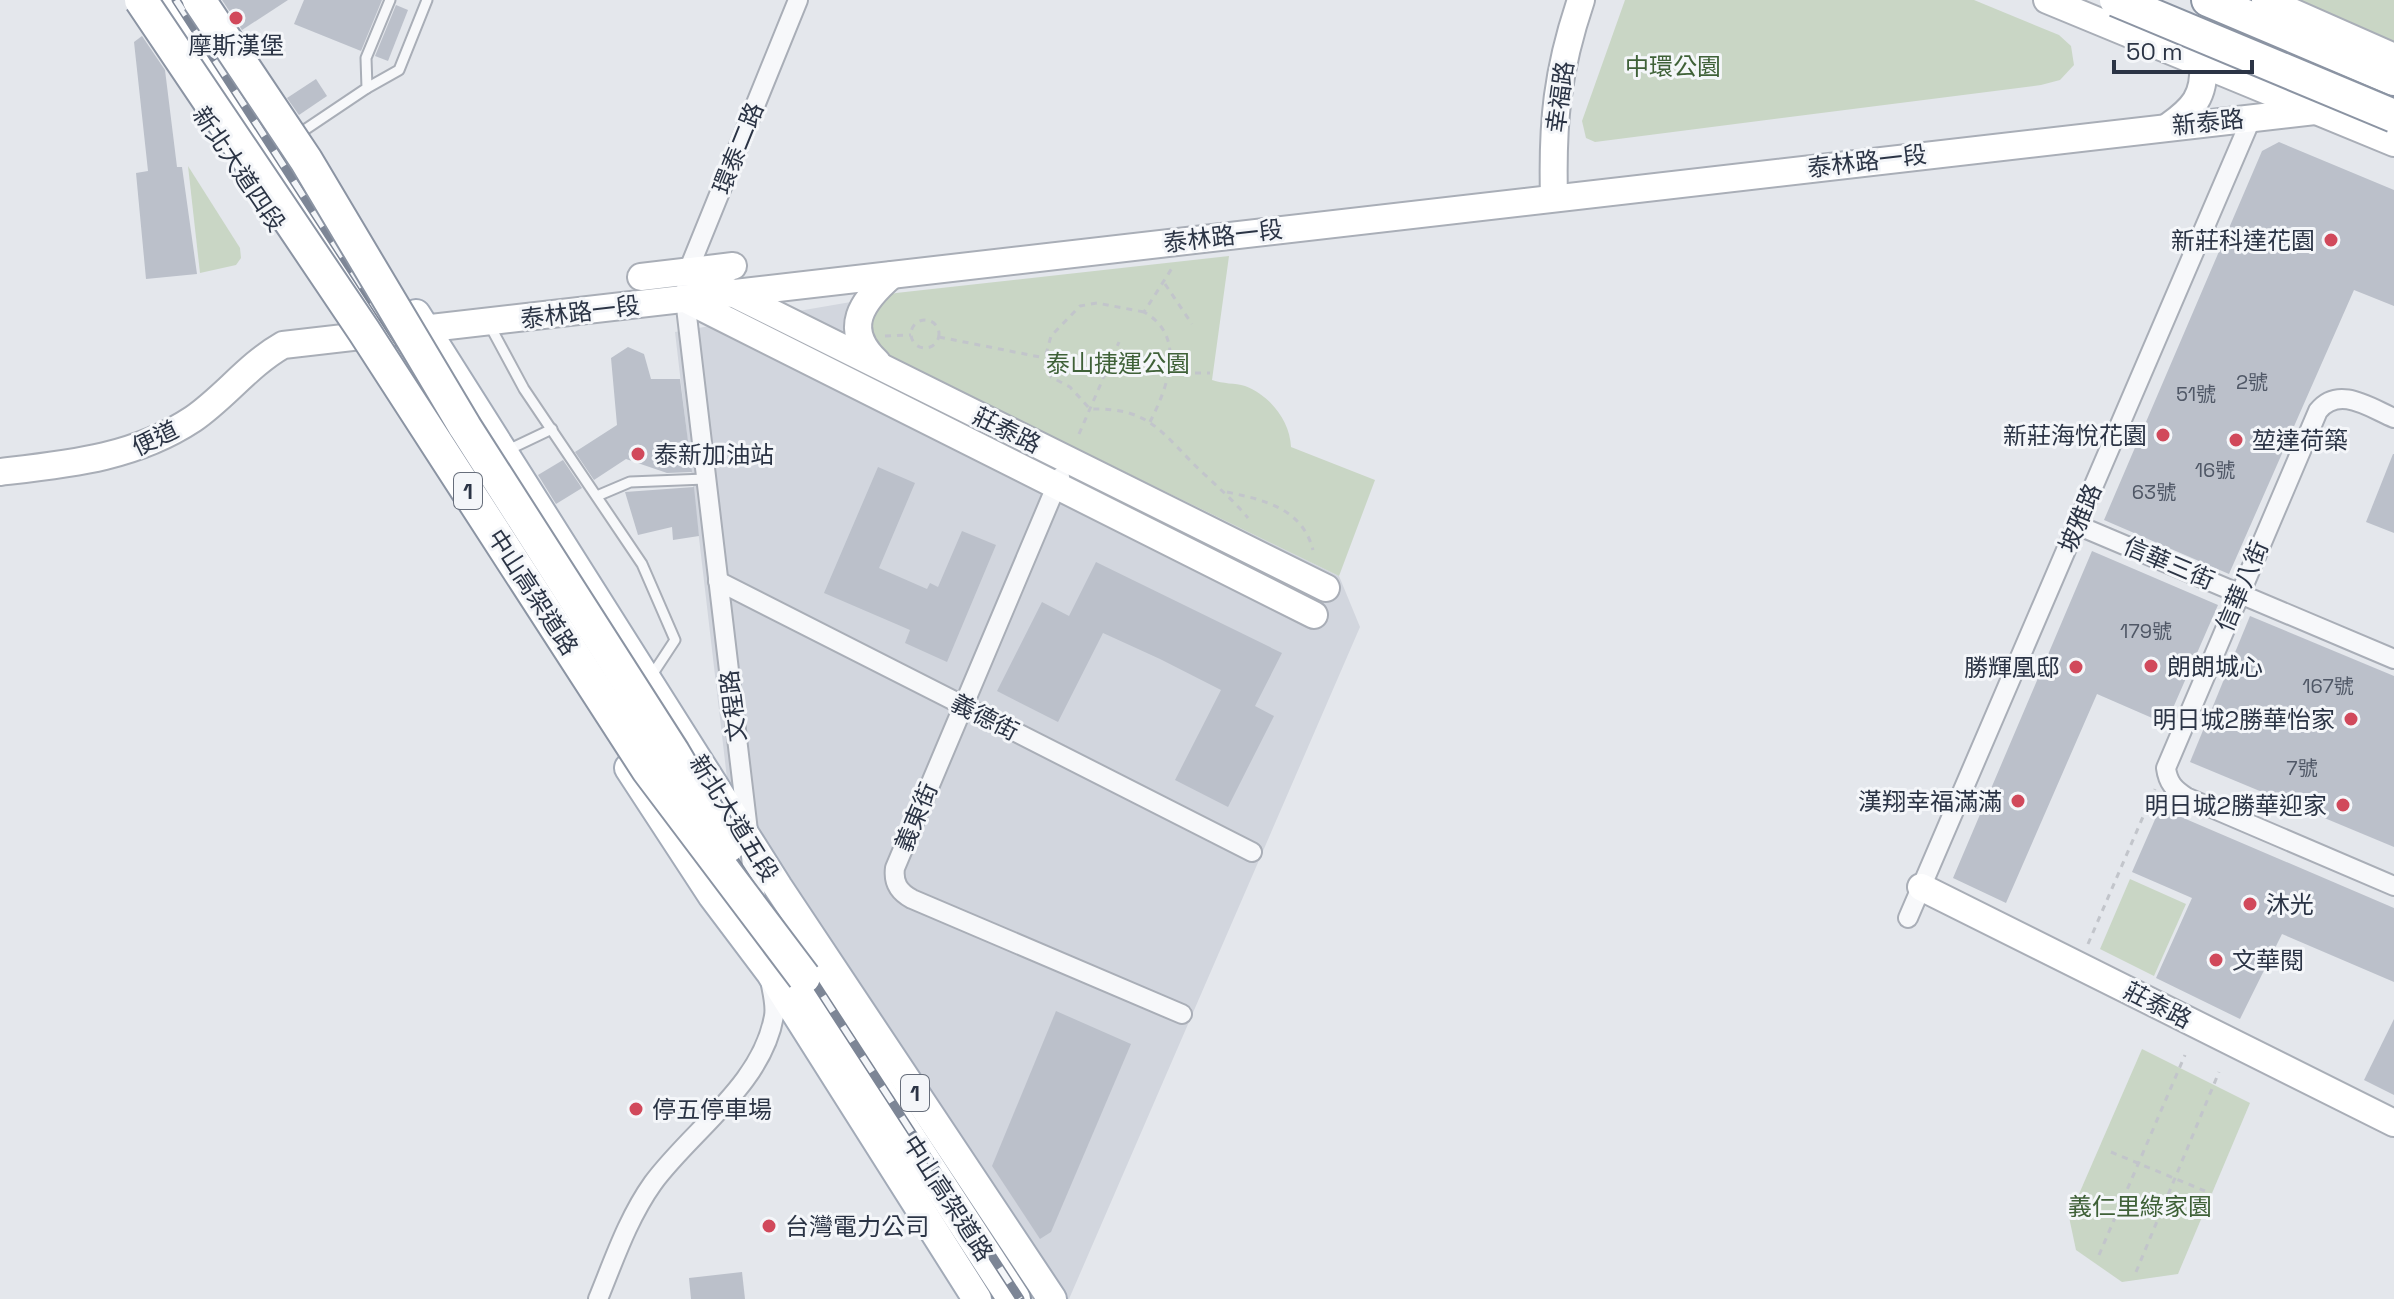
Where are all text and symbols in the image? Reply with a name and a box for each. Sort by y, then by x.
marker: 摩斯漢堡 [227,9,245,27]
scale bar [2114,24,2252,74]
place label: 摩斯漢堡 [188,30,284,61]
text: 50 m [2126,36,2183,67]
park label: 中環公園 [1625,51,1721,82]
street label: 幸福路 [1540,59,1580,135]
street label: 環泰二路 [706,98,770,198]
street label: 新北大道四段 [186,101,292,237]
street label: 新泰路 [2171,103,2245,141]
street label: 泰林路一段 [1806,138,1928,184]
street label: 泰林路一段 [1162,213,1284,259]
place label: 新莊科達花園 [2171,225,2315,256]
marker: 新莊科達花園 [2322,231,2340,249]
street label: 泰林路一段 [519,289,641,335]
park label: 泰山捷運公園 [1046,348,1190,379]
house number: 2號 [2236,369,2268,395]
house number: 51號 [2176,381,2216,407]
street label: 莊泰路 [968,400,1046,460]
street label: 便道 [127,414,183,462]
place label: 新莊海悅花園 [2003,420,2147,451]
place label: 堃達荷築 [2252,425,2348,456]
marker: 新莊海悅花園 [2154,426,2172,444]
marker: 堃達荷築 [2227,431,2245,449]
place label: 泰新加油站 [654,439,774,470]
marker: 泰新加油站 [629,445,647,463]
house number: 16號 [2195,457,2235,483]
road number: 1 [454,473,482,509]
street label: 坡雅路 [2052,479,2108,557]
house number: 63號 [2132,479,2176,505]
street label: 中山高架道路 [481,523,585,661]
street label: 信華三街 [2119,530,2219,596]
street label: 信華八街 [2209,536,2275,636]
house number: 179號 [2120,618,2172,644]
place label: 朗朗城心 [2167,651,2263,682]
place label: 勝輝凰邸 [1964,652,2060,683]
marker: 朗朗城心 [2142,657,2160,675]
marker: 勝輝凰邸 [2067,658,2085,676]
street label: 文程路 [713,668,753,744]
house number: 167號 [2302,673,2354,699]
street label: 義德街 [946,687,1024,747]
place label: 明日城2勝華怡家 [2153,704,2335,735]
marker: 明日城2勝華怡家 [2342,710,2360,728]
street label: 新北大道五段 [683,749,785,887]
house number: 7號 [2286,755,2318,781]
street label: 義東街 [888,778,944,856]
place label: 漢翔幸福滿滿 [1858,786,2002,817]
place label: 明日城2勝華迎家 [2145,790,2327,821]
marker: 漢翔幸福滿滿 [2009,792,2027,810]
marker: 明日城2勝華迎家 [2334,796,2352,814]
place label: 沐光 [2266,889,2314,920]
marker: 沐光 [2241,895,2259,913]
place label: 文華閱 [2232,945,2304,976]
marker: 文華閱 [2207,951,2225,969]
street label: 莊泰路 [2119,975,2197,1035]
road number: 1 [901,1075,929,1111]
place label: 停五停車場 [652,1094,772,1125]
marker: 停五停車場 [627,1100,645,1118]
street label: 中山高架道路 [896,1129,1000,1267]
park label: 義仁里綠家園 [2068,1191,2212,1222]
place label: 台灣電力公司 [785,1211,929,1242]
marker: 台灣電力公司 [760,1217,778,1235]

